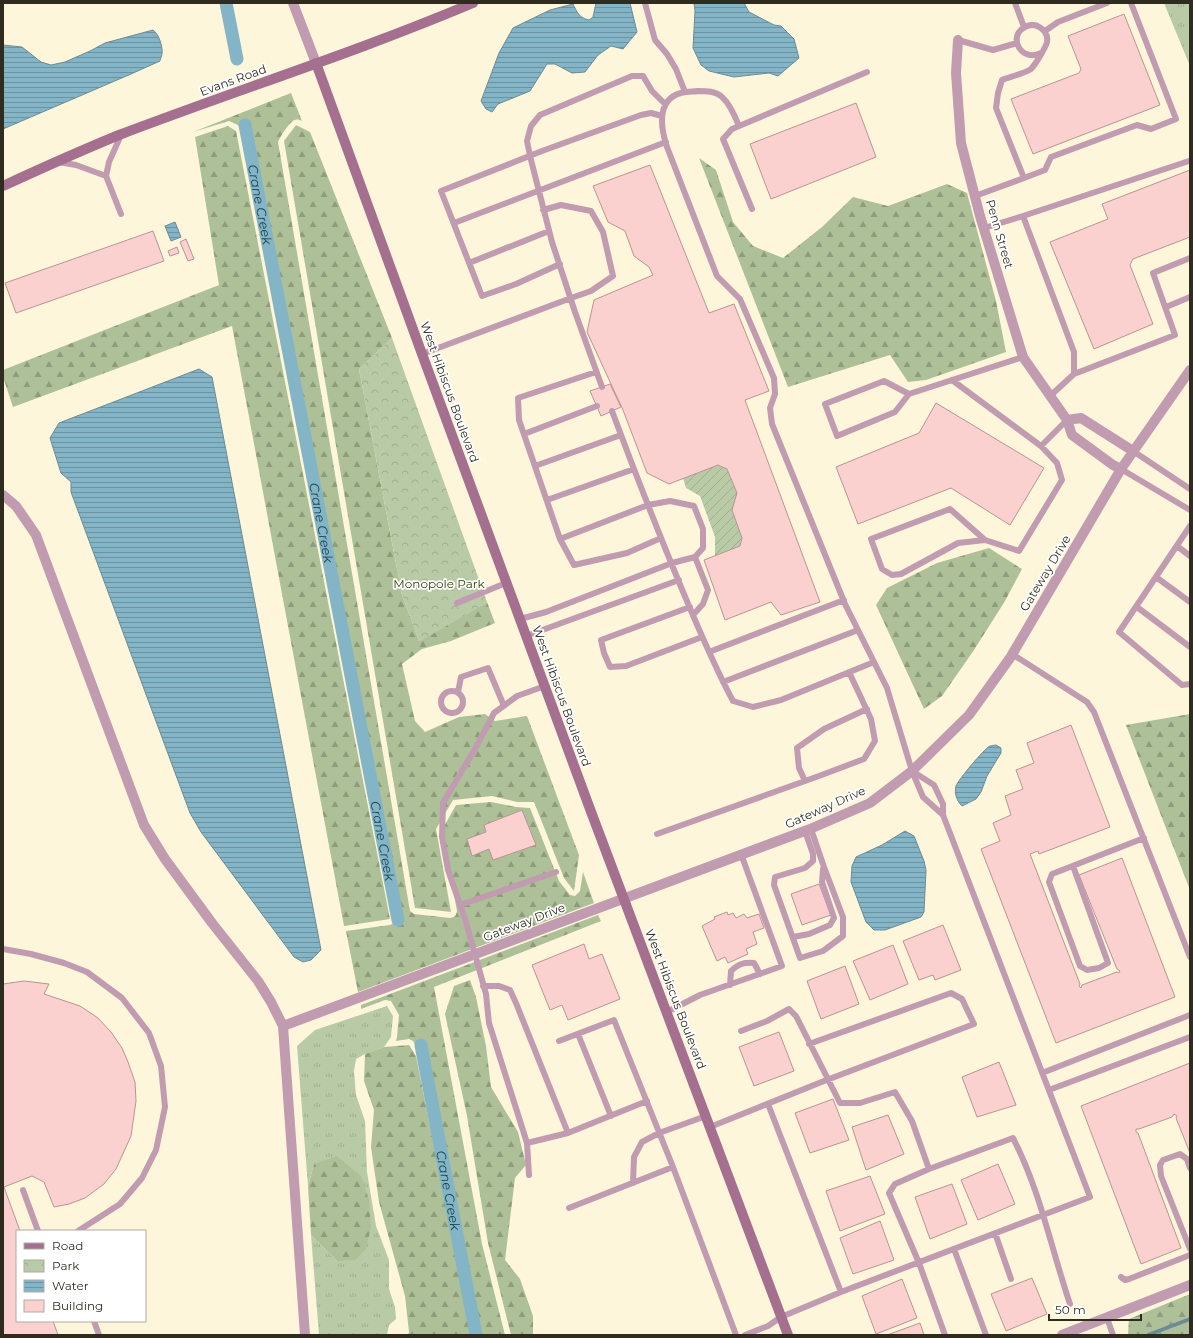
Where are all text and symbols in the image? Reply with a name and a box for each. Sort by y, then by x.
street label: Evans Road [198,61,268,99]
water label: Crane Creek [245,163,276,247]
street label: Penn Street [983,198,1017,270]
street label: West Hibiscus Boulevard [417,319,483,465]
water label: Crane Creek [306,481,337,565]
street label: Gateway Drive [1016,532,1074,614]
park label: Monopole Park [393,576,485,591]
street label: West Hibiscus Boulevard [529,623,595,769]
street label: Gateway Drive [782,783,868,831]
water label: Crane Creek [367,799,399,883]
street label: Gateway Drive [481,900,567,944]
street label: West Hibiscus Boulevard [642,927,710,1071]
water label: Crane Creek [433,1149,464,1233]
legend [16,1230,146,1322]
text: Road [52,1238,83,1253]
text: Park [52,1258,80,1273]
text: Water [52,1278,89,1293]
scale bar [1049,1296,1141,1322]
text: Building [52,1298,103,1313]
text: 50 m [1055,1302,1086,1317]

